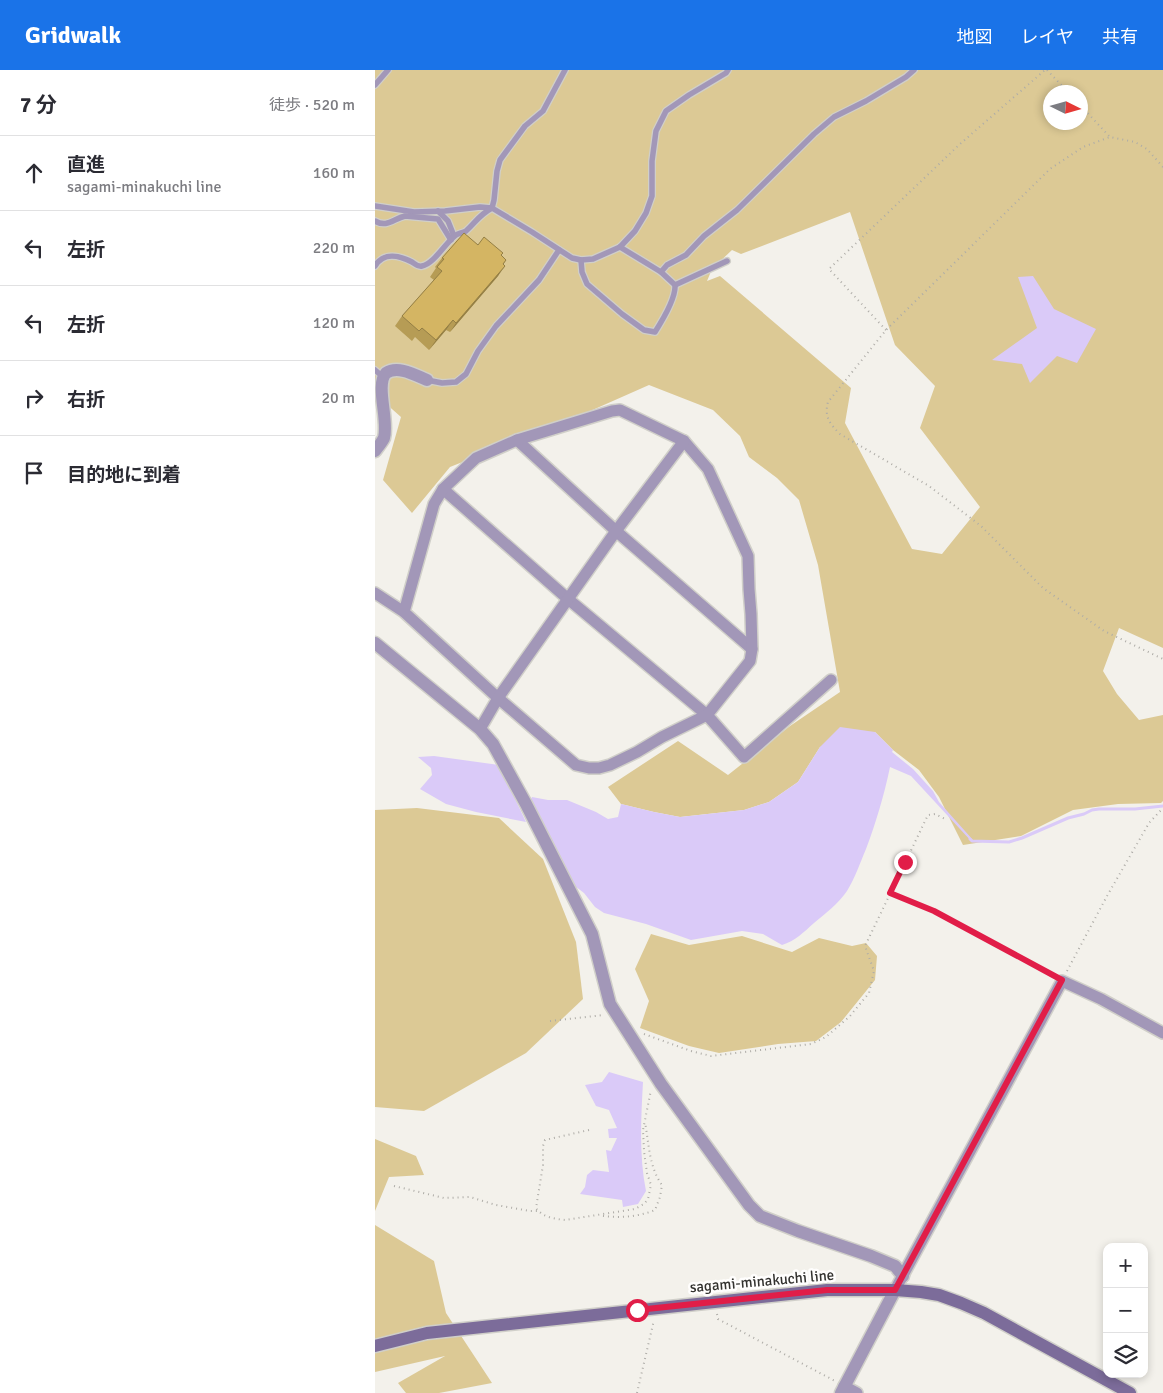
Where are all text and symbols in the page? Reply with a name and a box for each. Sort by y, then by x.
text: Gridwalk [25,20,121,50]
text: 地図 [957,26,993,48]
text: レイヤ [1021,26,1074,48]
text: 共有 [1102,26,1138,48]
north arrow [1043,85,1088,130]
text: 7 分 [20,92,57,118]
text: 徒歩 · 520 m [269,95,355,115]
text: 直進 [67,153,105,177]
icon: ahead [20,159,48,187]
text: 160 m [313,163,355,183]
text: sagami-minakuchi line [67,177,222,197]
icon: left [20,234,48,262]
text: 左折 [67,238,105,262]
text: 220 m [313,238,355,258]
icon: left [20,309,48,337]
text: 左折 [67,313,105,337]
text: 120 m [313,313,355,333]
icon: right [20,384,48,412]
text: 右折 [67,388,105,412]
text: 20 m [321,388,355,408]
icon: arrive [20,459,48,487]
text: 目的地に到着 [67,463,181,487]
route end [894,851,917,874]
map controls [1103,1243,1148,1378]
button: + [1103,1243,1148,1288]
street label: sagami-minakuchi line [689,1266,835,1296]
button: − [1103,1288,1148,1333]
route start [626,1299,649,1322]
button: layers [1103,1333,1148,1378]

